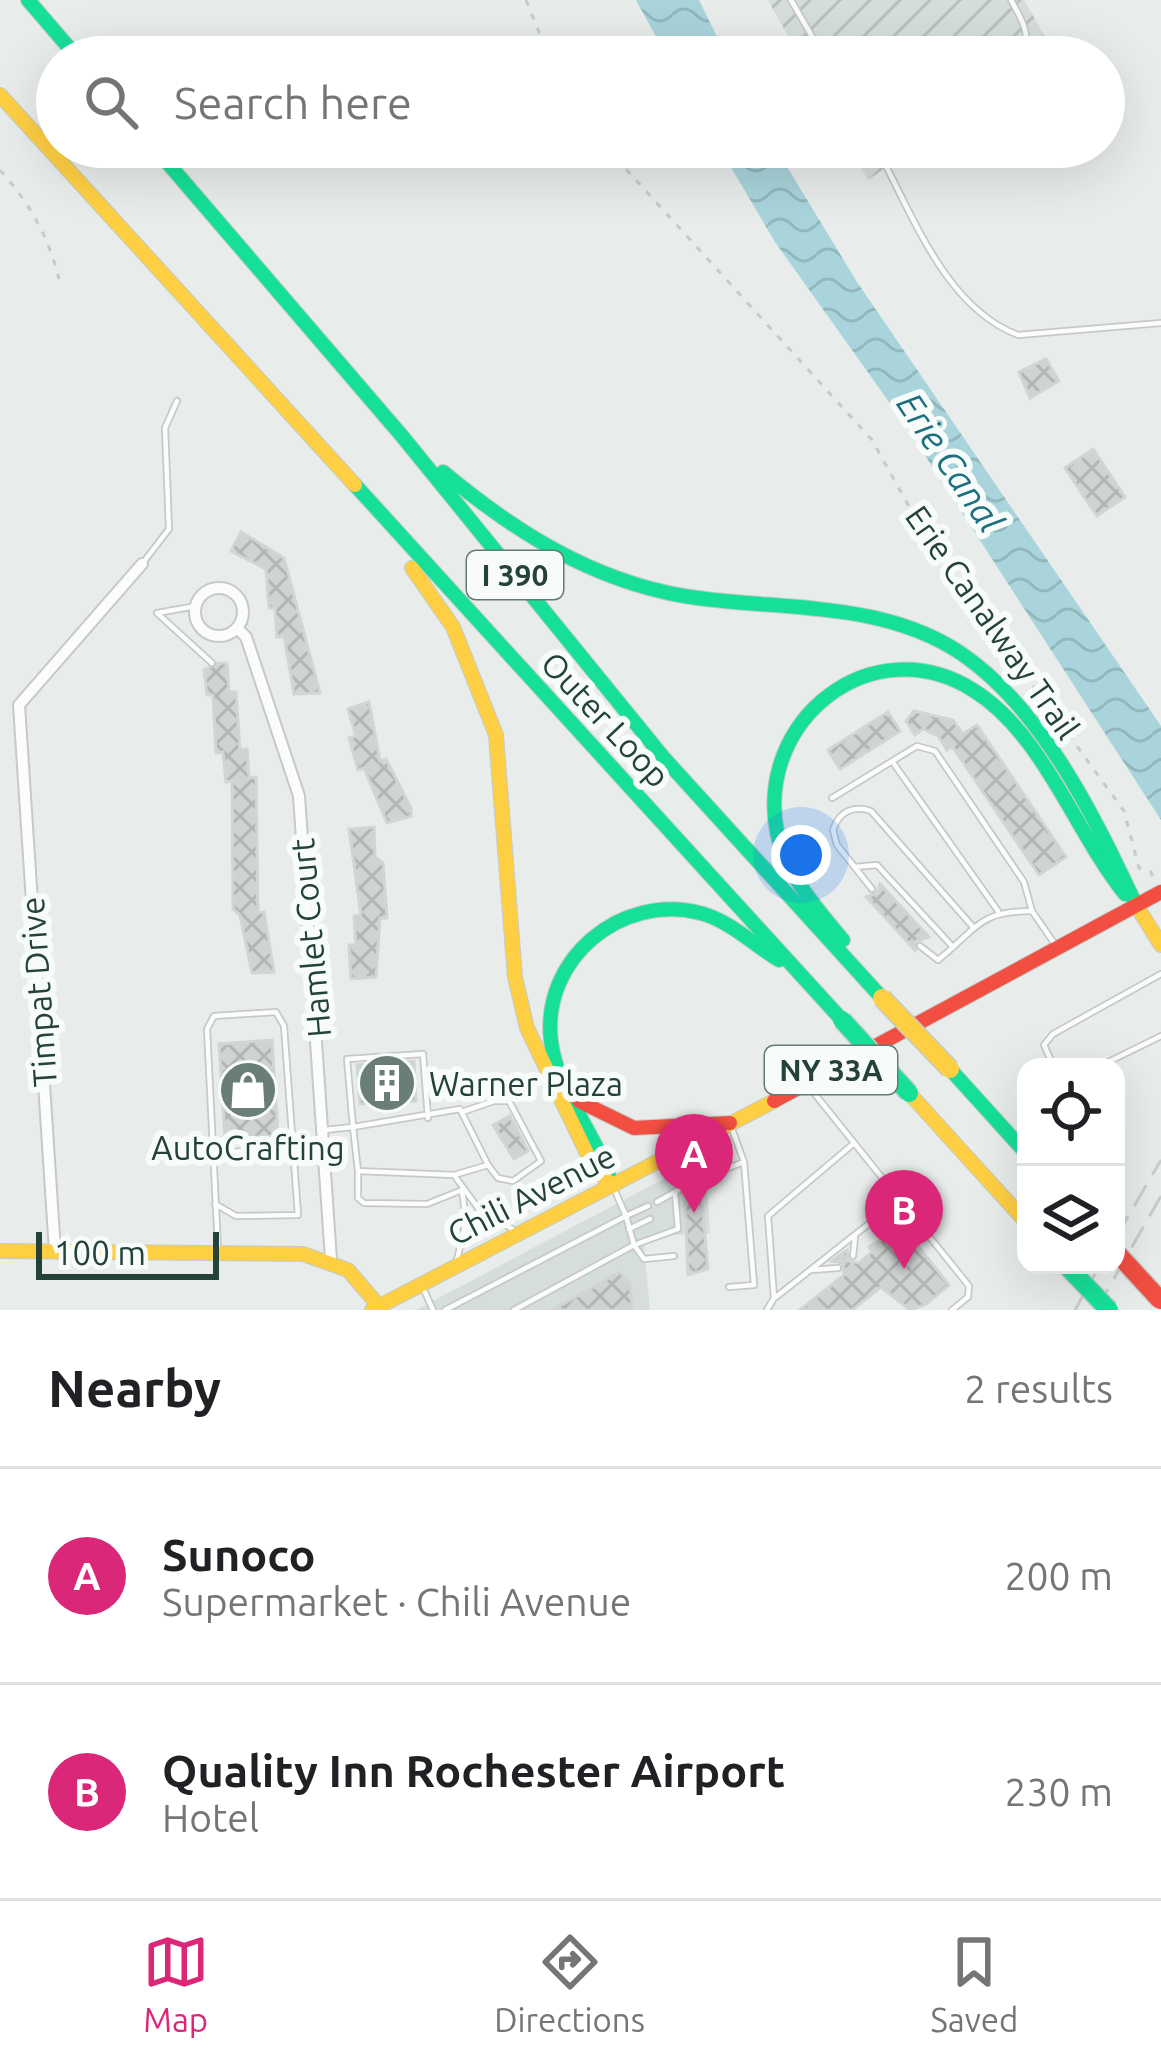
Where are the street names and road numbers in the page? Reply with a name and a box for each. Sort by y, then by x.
street label: Erie Canalway Trail [899,498,1087,746]
road number: I 390 [467,551,563,599]
street label: Outer Loop [534,644,678,794]
street label: Hamlet Court [283,837,337,1039]
street label: Timpat Drive [13,896,63,1088]
road number: NY 33A [765,1046,897,1094]
street label: Chili Avenue [441,1136,621,1252]

